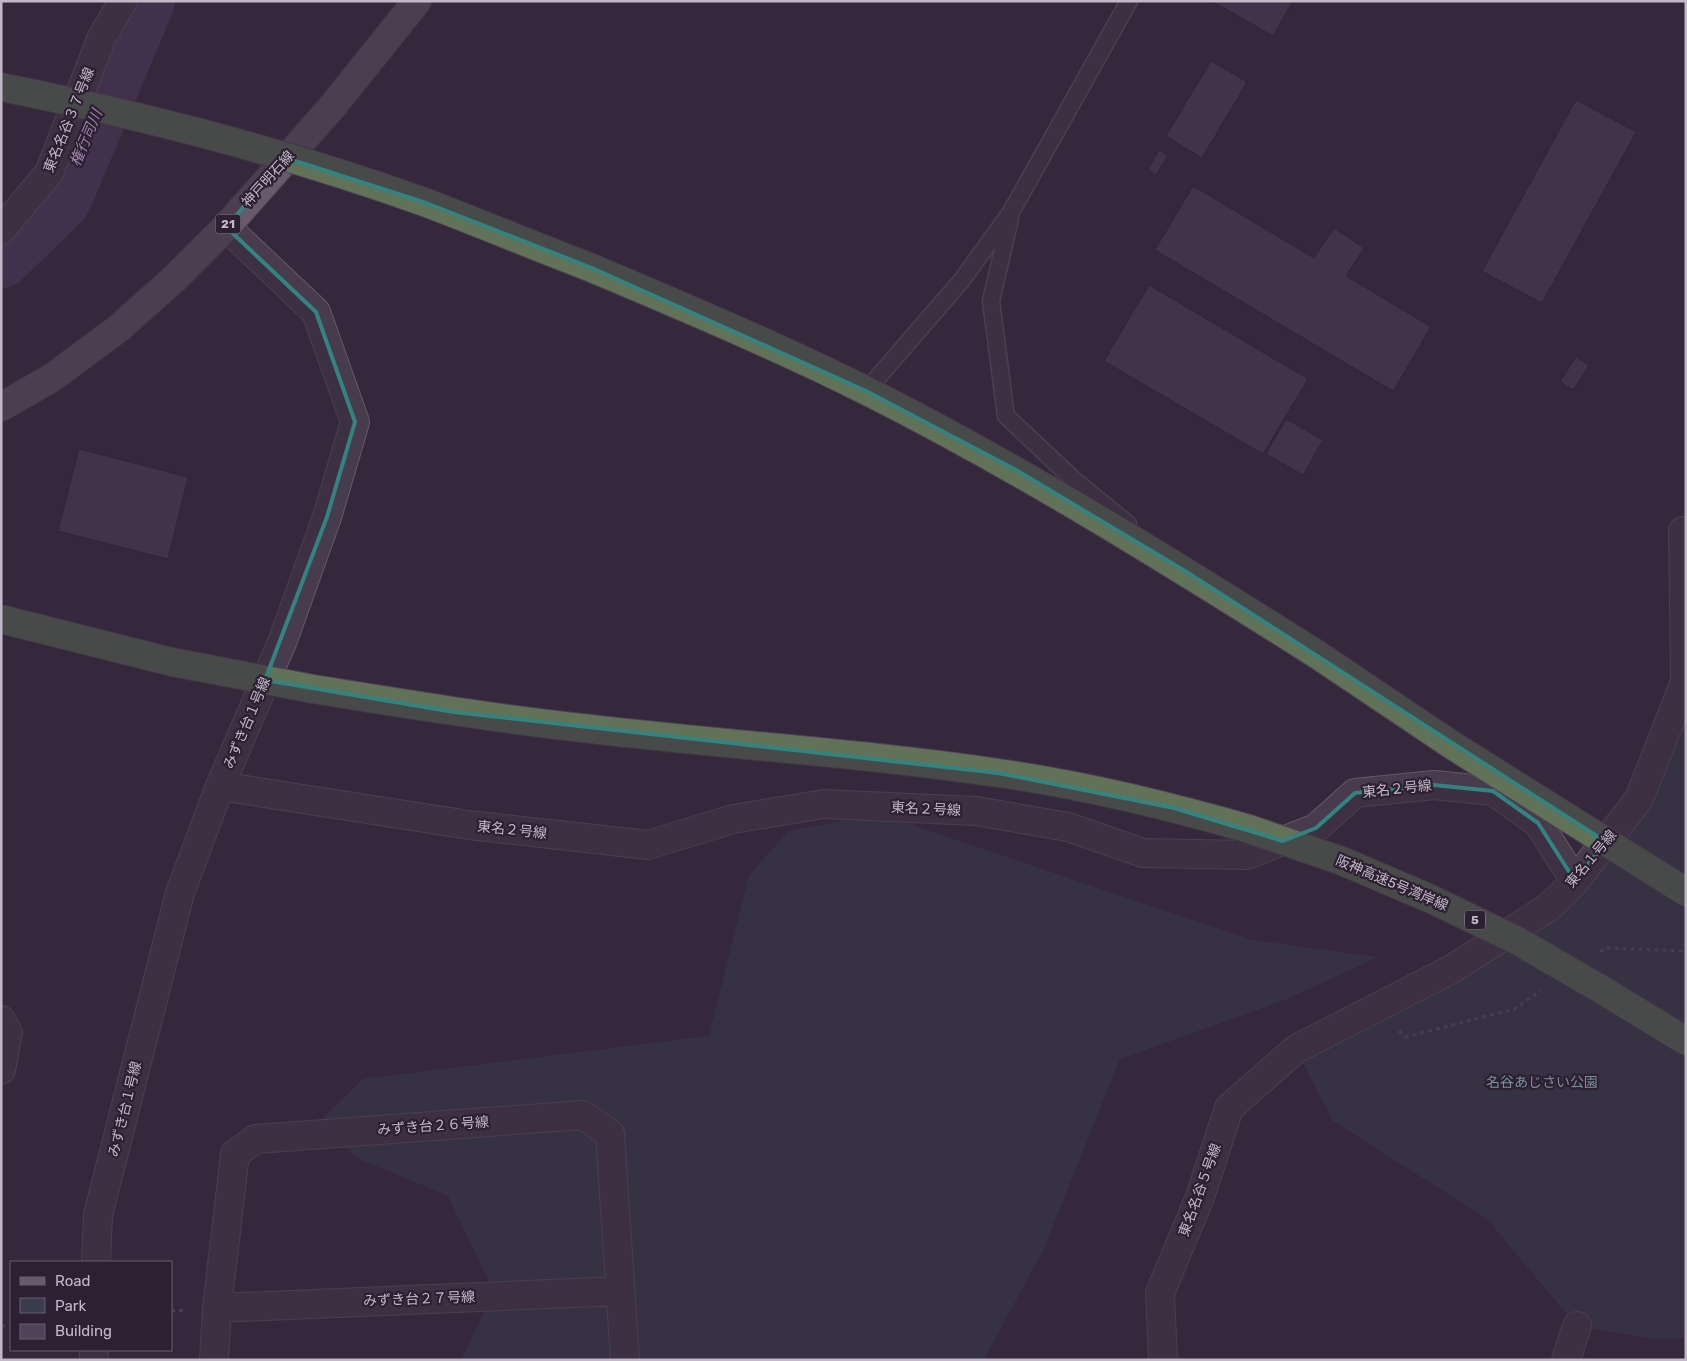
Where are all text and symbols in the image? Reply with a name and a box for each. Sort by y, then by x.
street label: 東名名谷３７号線 [40,65,98,175]
water label: 権行司川 [66,105,107,169]
street label: 神戸明石線 [238,147,298,211]
road number: 21 [216,214,240,233]
street label: みずき台１号線 [220,675,274,771]
street label: 東名２号線 [1361,777,1433,801]
street label: 東名２号線 [891,799,961,819]
street label: 東名２号線 [476,818,548,842]
street label: 東名１号線 [1562,827,1620,891]
street label: 阪神高速5号湾岸線 [1333,852,1451,914]
road number: 5 [1465,910,1485,930]
street label: みずき台１号線 [105,1059,145,1159]
park label: 名谷あじさい公園 [1486,1074,1598,1091]
street label: みずき台２６号線 [377,1114,489,1138]
street label: 東名名谷５号線 [1175,1141,1225,1239]
legend [10,1261,172,1351]
text: Road [55,1272,91,1290]
street label: みずき台２７号線 [363,1289,475,1309]
text: Park [55,1297,86,1315]
text: Building [55,1322,112,1340]

